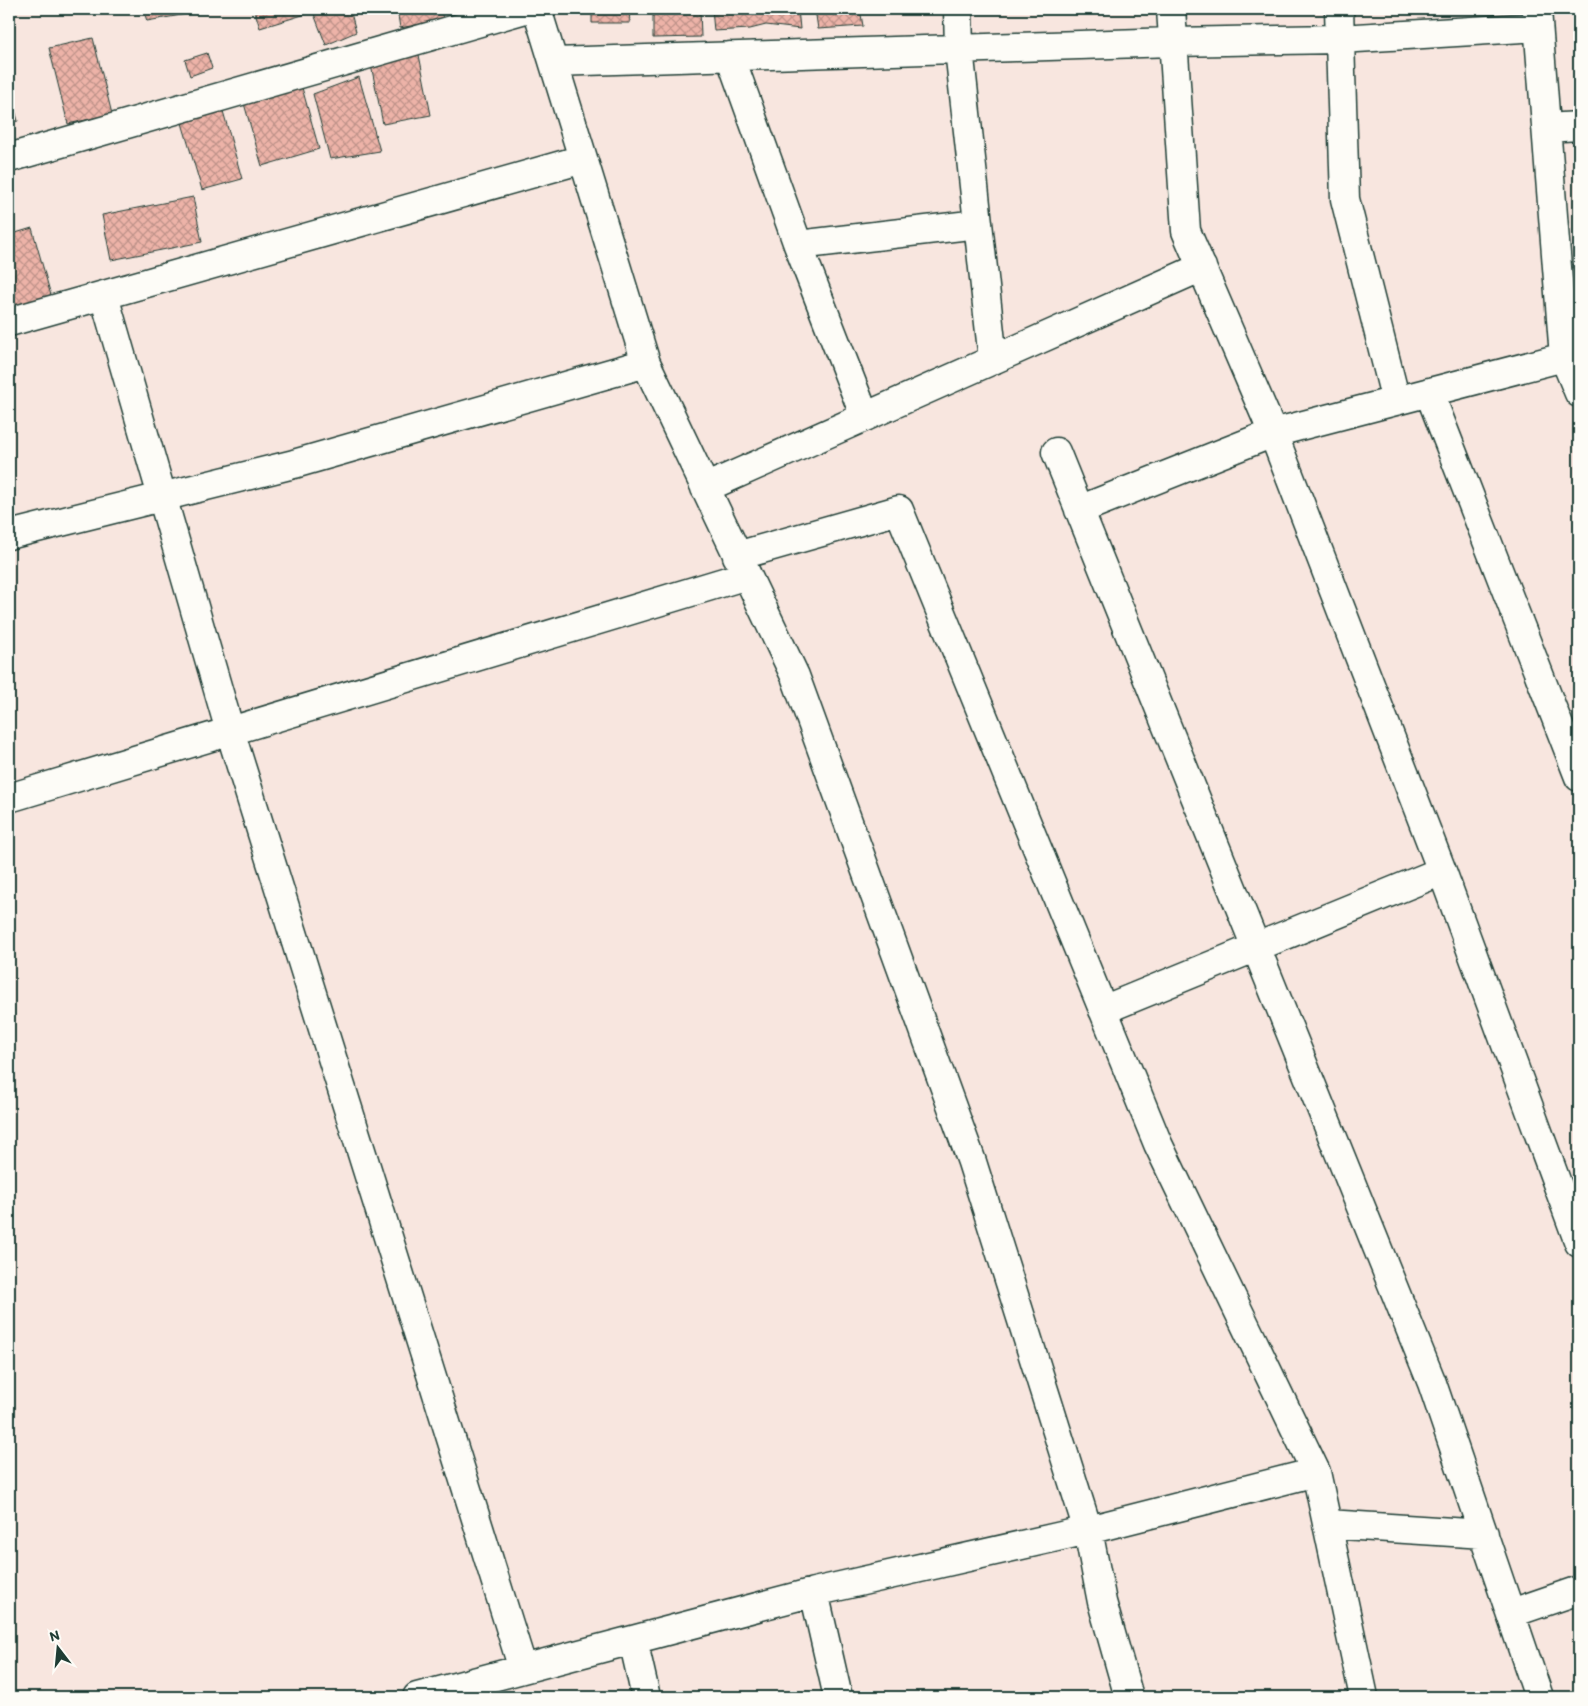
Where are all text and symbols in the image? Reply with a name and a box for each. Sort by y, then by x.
north arrow [32,1624,82,1674]
text: N [48,1627,61,1645]

